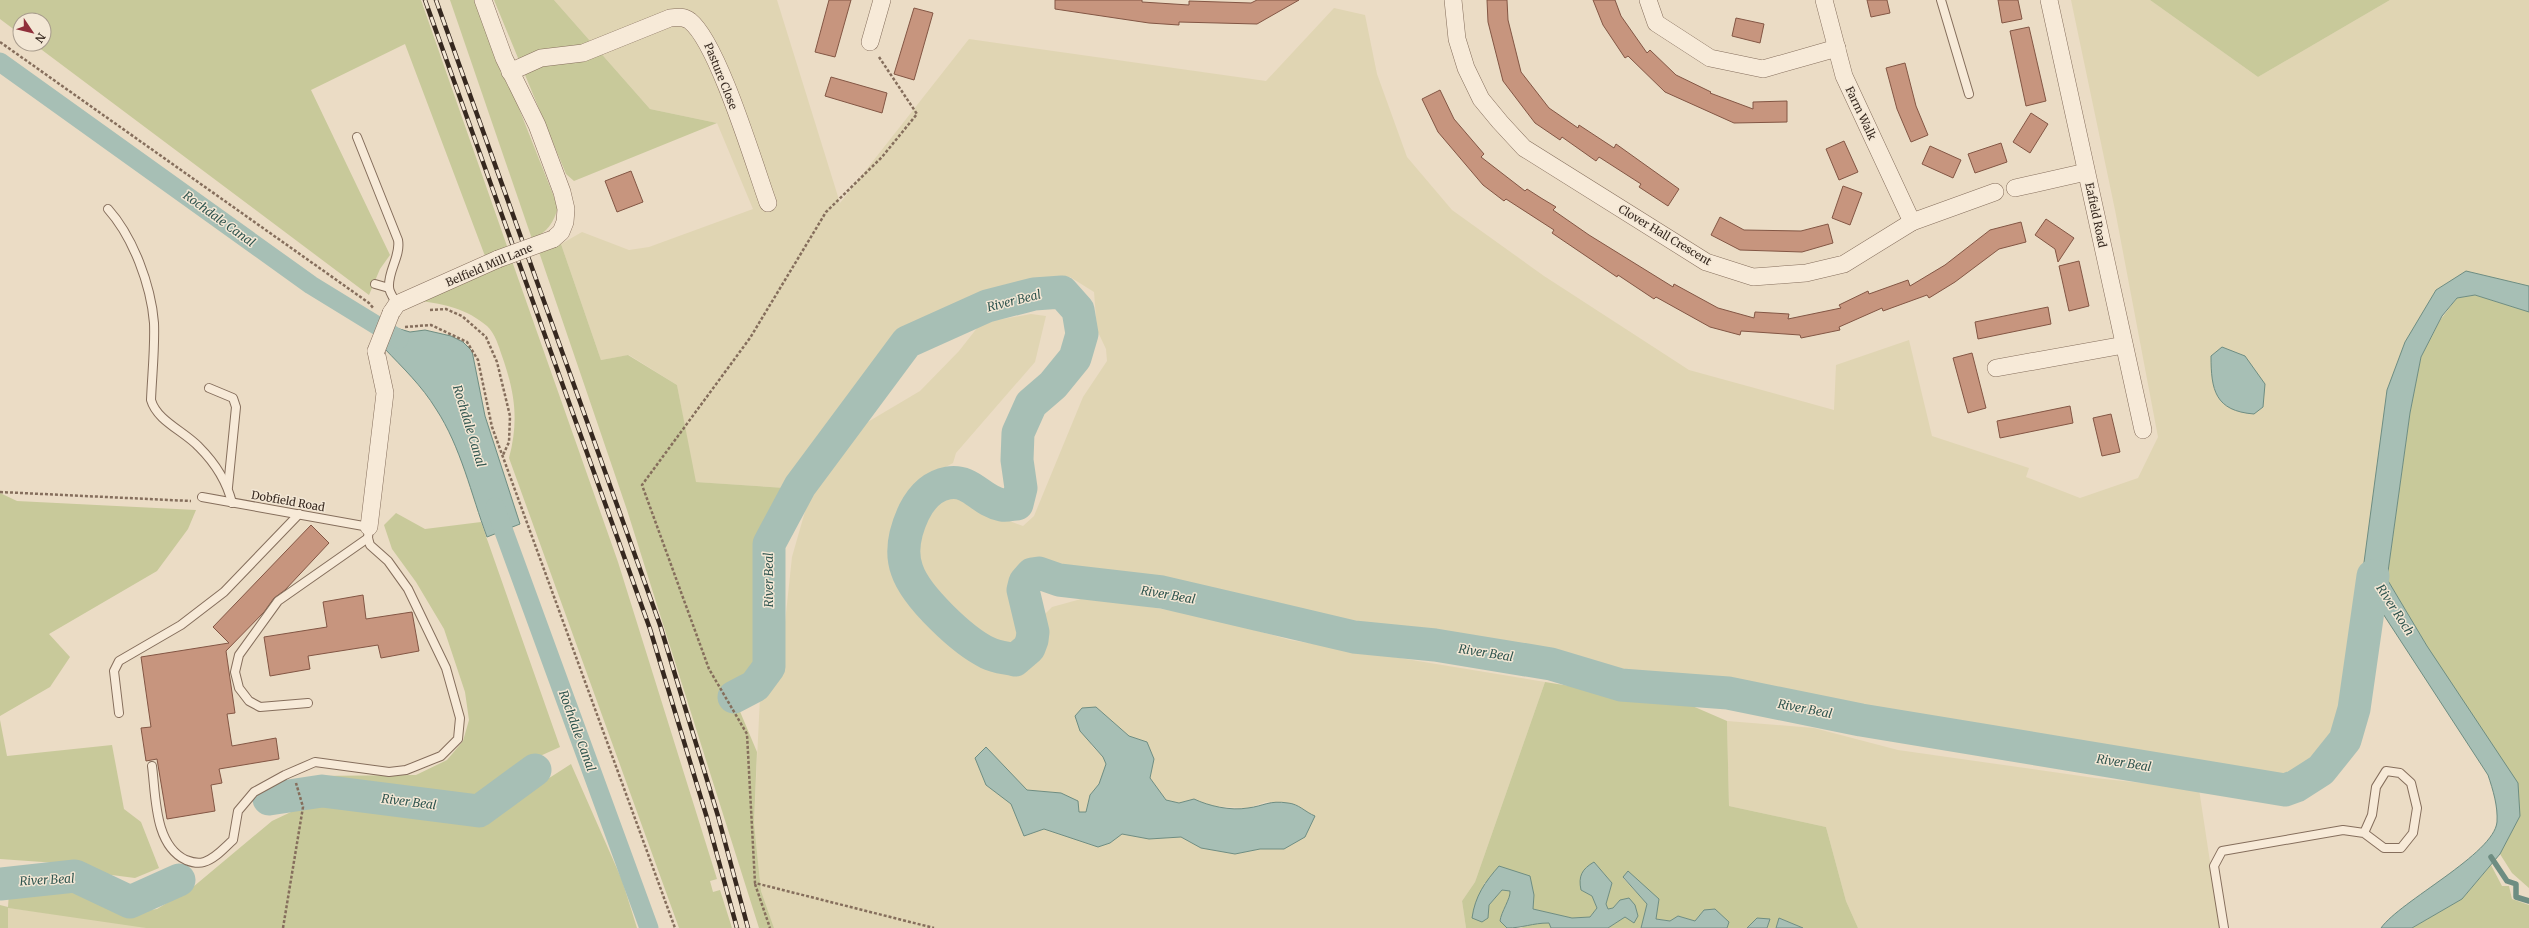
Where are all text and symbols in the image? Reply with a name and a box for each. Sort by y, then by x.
north arrow [12,12,52,52]
text: N [32,30,48,46]
street label: Pasture Close [701,41,741,112]
street label: Farm Walk [1843,84,1880,142]
street label: Eafield Road [2082,181,2110,249]
water label: Rochdale Canal [180,188,258,250]
street label: Clover Hall Crescent [1616,202,1715,269]
street label: Belfield Mill Lane [443,240,535,290]
water label: River Beal [985,286,1043,314]
water label: Rochdale Canal [450,383,489,469]
street label: Dobfield Road [250,488,326,514]
water label: River Beal [761,552,776,608]
water label: River Roch [2373,581,2418,638]
water label: River Beal [1140,582,1197,607]
water label: River Beal [1458,641,1515,664]
water label: Rochdale Canal [556,688,599,774]
water label: River Beal [1777,696,1834,721]
water label: River Beal [2096,751,2153,774]
water label: River Beal [381,791,438,812]
water label: River Beal [19,871,75,888]

